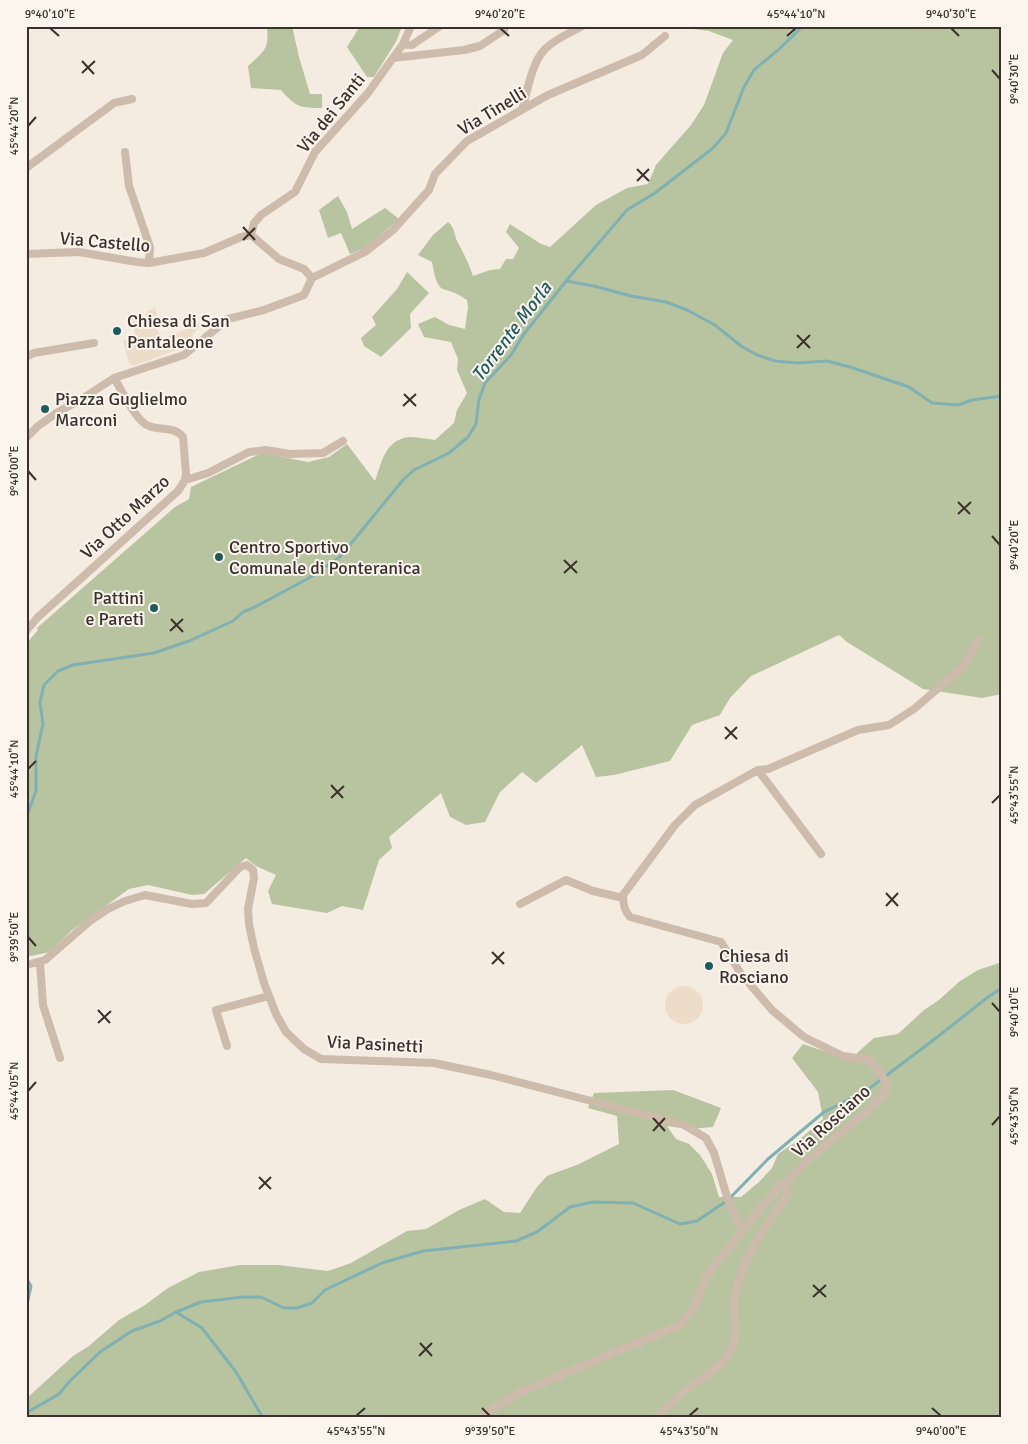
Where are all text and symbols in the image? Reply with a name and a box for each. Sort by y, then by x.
text: 9°40'10"E [25,7,76,22]
text: 9°40'20"E [475,7,526,22]
text: 45°44'10"N [767,7,825,22]
text: 9°40'30"E [926,7,977,22]
text: 9°40'30"E [1007,53,1022,104]
street label: Via dei Santi [292,69,370,157]
street label: Via Tinelli [454,82,530,140]
text: 45°44'20"N [7,97,22,155]
street label: Via Castello [59,227,151,257]
water label: Torrente Morla [466,276,558,386]
place label: Chiesa di San Pantaleone [127,310,230,353]
marker: Chiesa di San Pantaleone [111,325,123,337]
place label: Piazza Guglielmo Marconi [55,388,187,431]
marker: Piazza Guglielmo Marconi [39,403,51,415]
text: 9°40'00"E [7,445,22,496]
street label: Via Otto Marzo [76,470,174,564]
text: 9°40'20"E [1007,519,1022,570]
place label: Centro Sportivo Comunale di Ponteranica [229,536,421,579]
marker: Centro Sportivo Comunale di Ponteranica [213,551,225,563]
place label: Pattini e Pareti [85,587,144,630]
marker: Pattini e Pareti [148,602,160,614]
text: 45°44'10"N [7,740,22,798]
text: 45°43'55"N [1007,766,1022,824]
text: 9°39'50"E [7,911,22,962]
place label: Chiesa di Rosciano [719,945,789,988]
marker: Chiesa di Rosciano [703,960,715,972]
text: 9°40'10"E [1007,986,1022,1037]
street label: Via Pasinetti [326,1030,424,1058]
text: 45°44'05"N [7,1062,22,1120]
street label: Via Rosciano [787,1080,875,1162]
text: 45°43'50"N [1007,1087,1022,1145]
text: 45°43'55"N [327,1424,385,1439]
text: 9°39'50"E [465,1424,516,1439]
text: 45°43'50"N [660,1424,718,1439]
text: 9°40'00"E [916,1424,967,1439]

